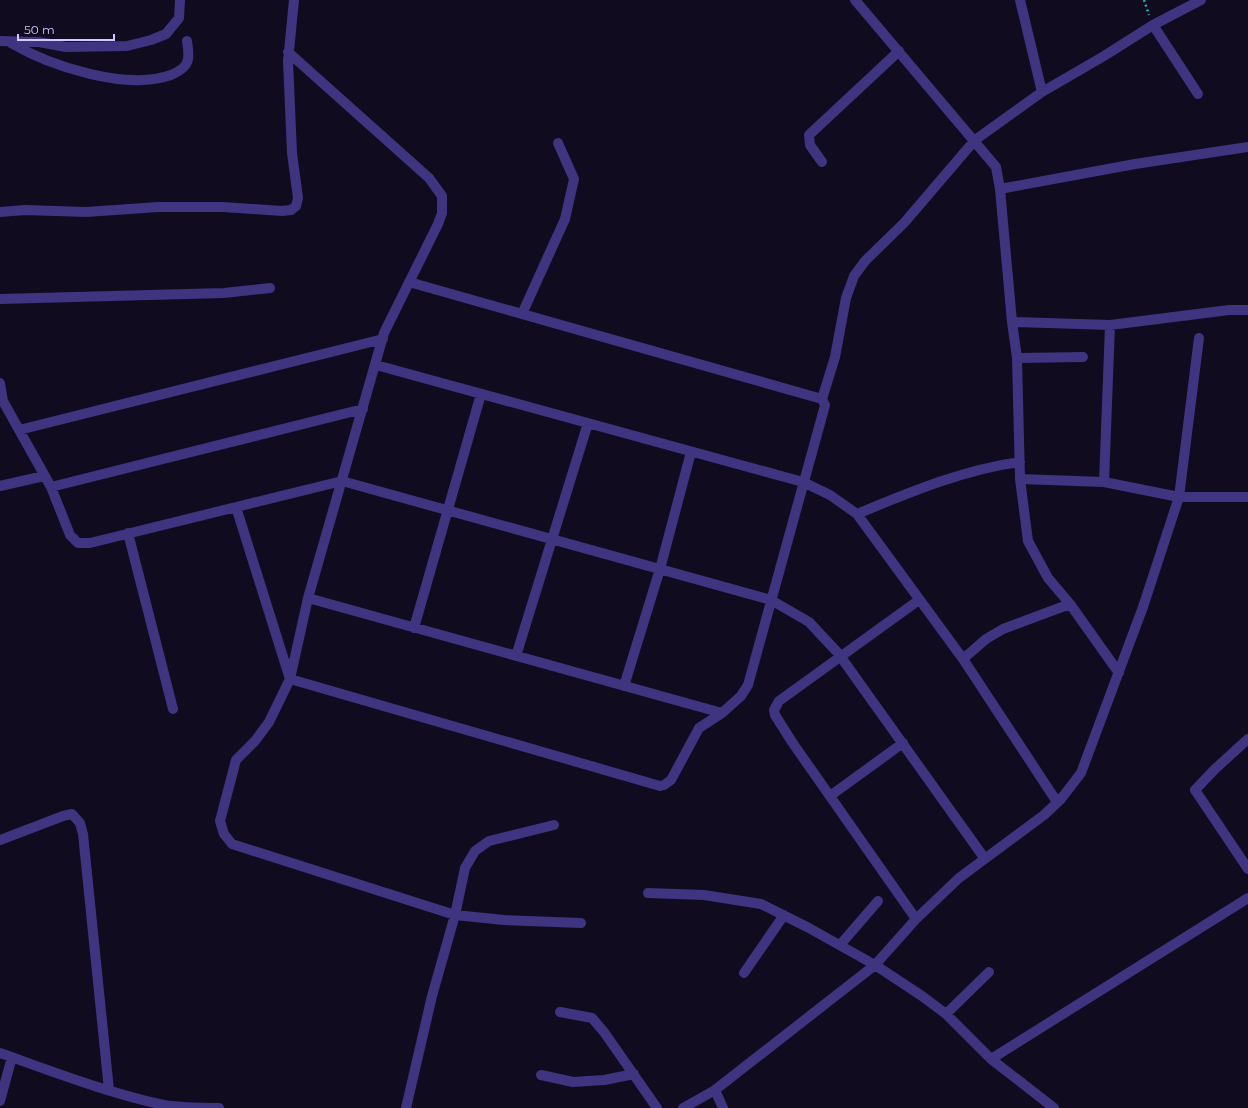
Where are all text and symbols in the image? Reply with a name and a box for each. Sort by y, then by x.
scale bar [18,16,114,42]
text: 50 m [24,22,55,37]

